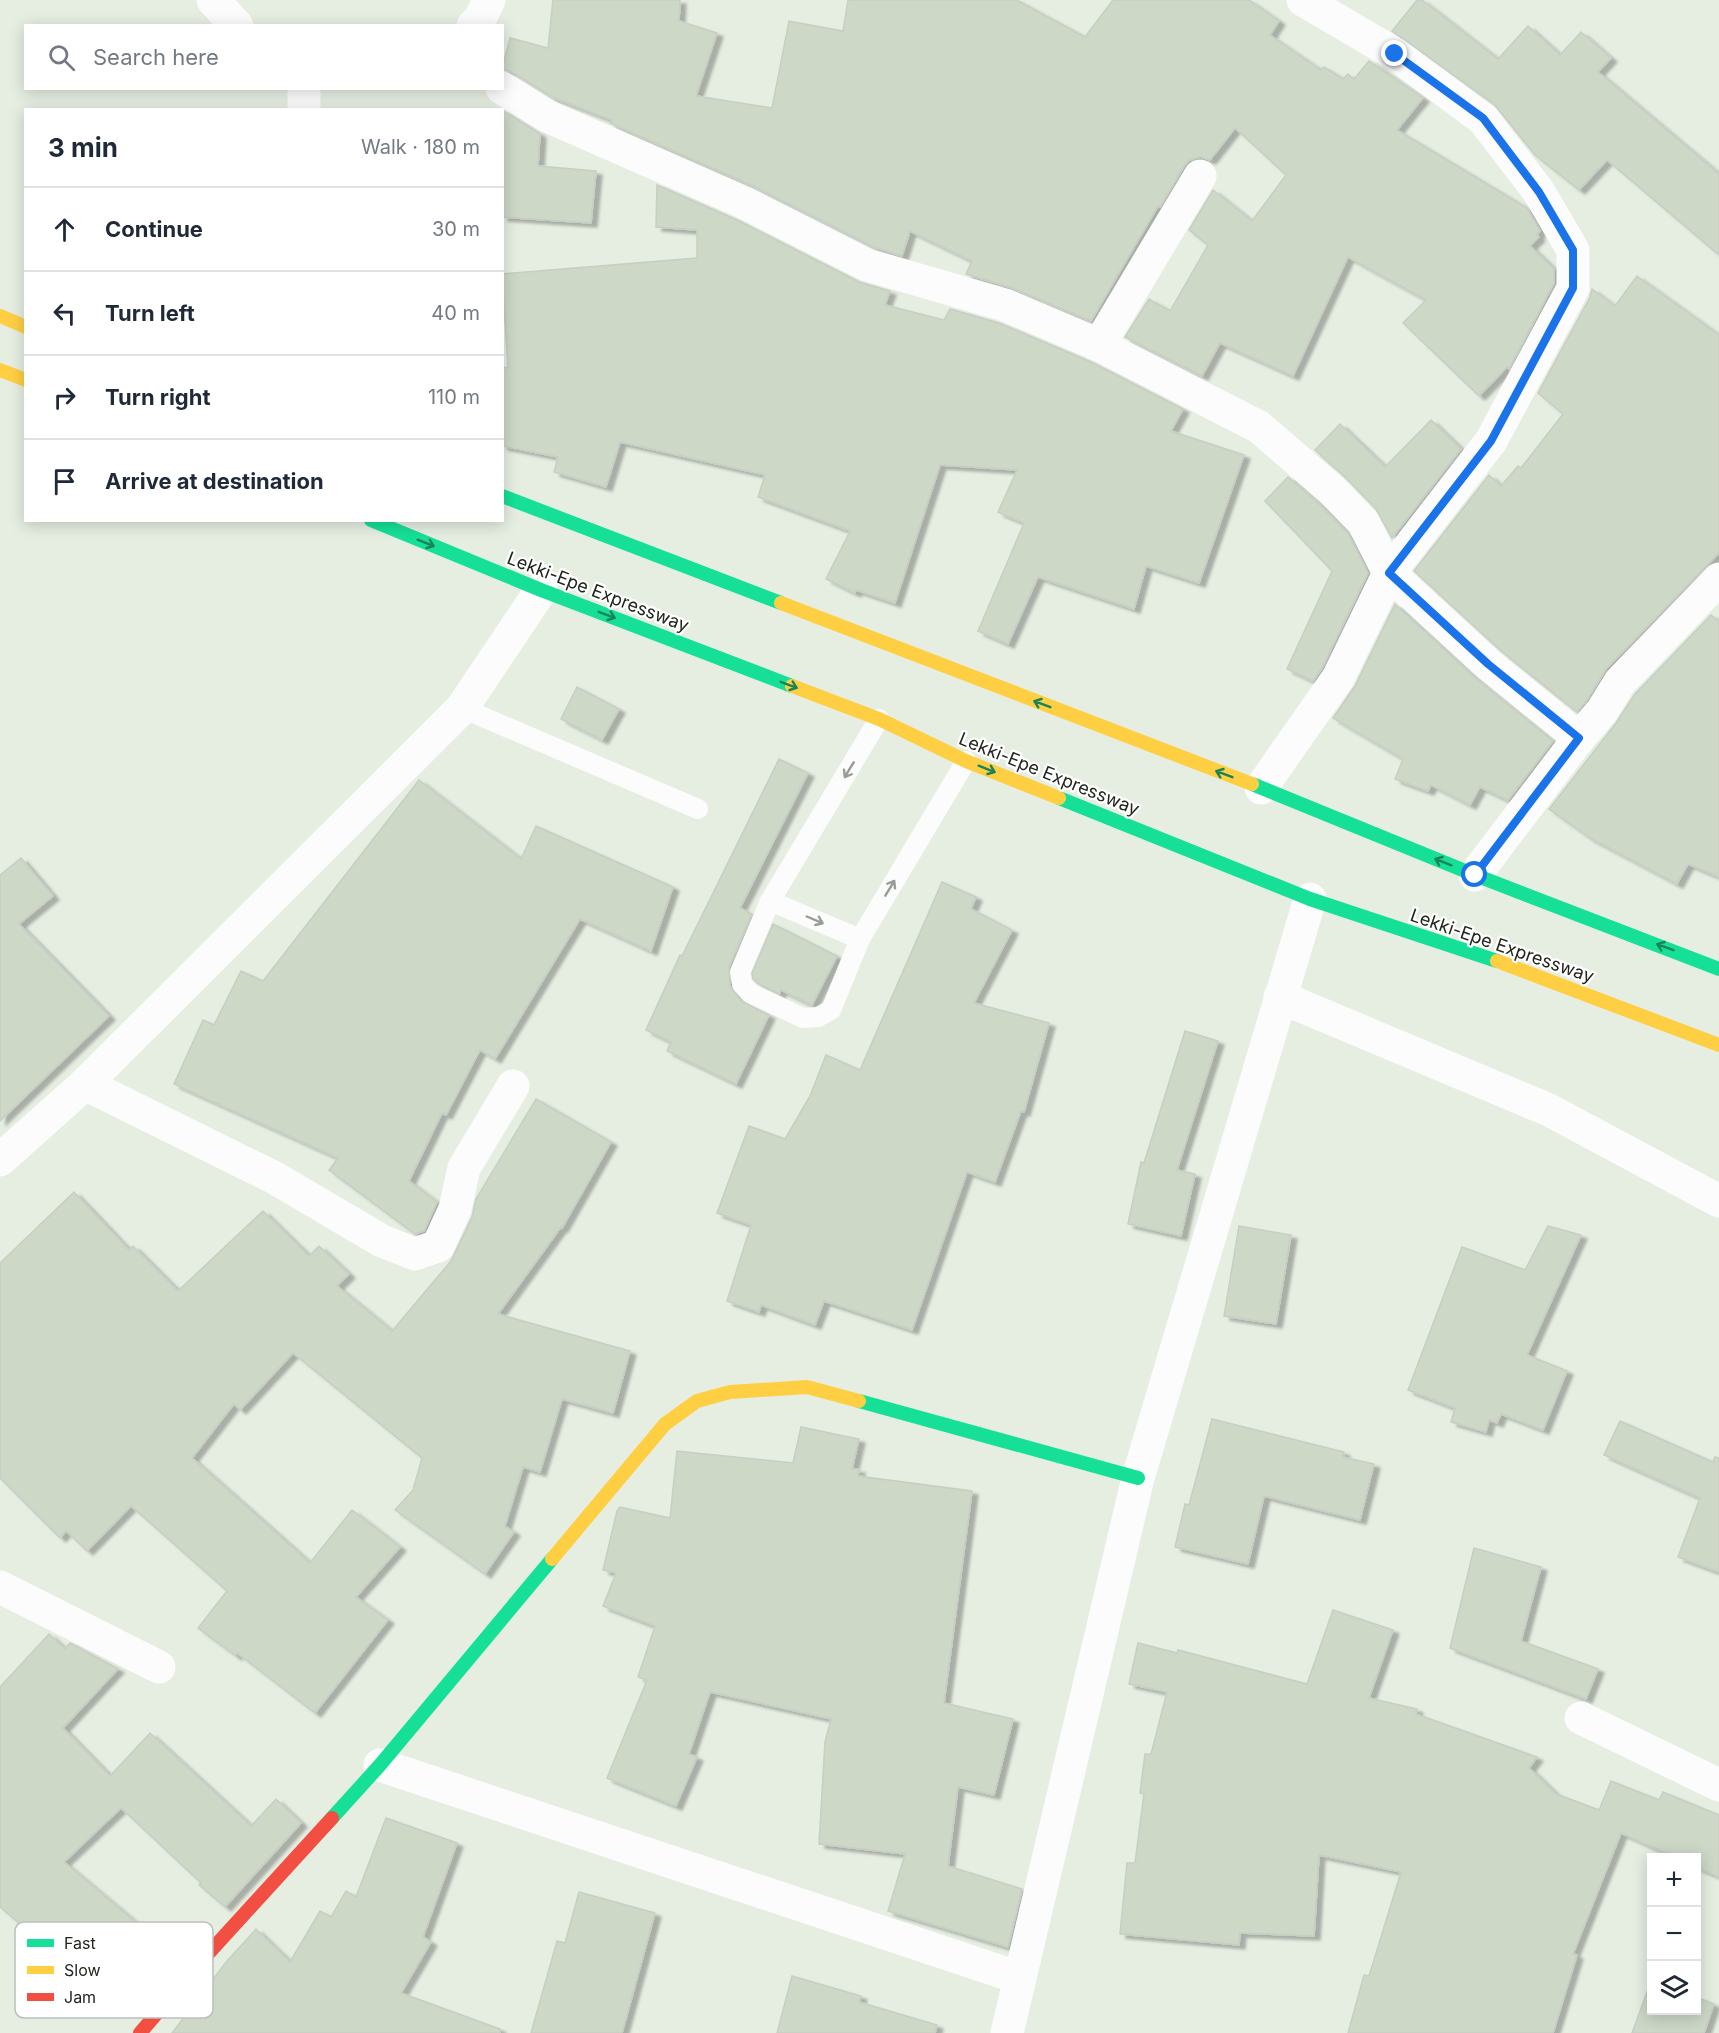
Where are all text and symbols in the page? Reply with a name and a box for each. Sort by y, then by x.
search box [24,24,504,90]
route end [1381,40,1407,66]
icon: search [45,41,78,74]
text: Search here [93,44,219,70]
text: 3 min [48,132,118,163]
text: Walk · 180 m [361,135,480,159]
icon: ahead [48,213,81,246]
text: Continue [105,216,203,242]
text: 30 m [432,217,480,241]
icon: left [48,297,81,330]
text: Turn left [105,300,195,326]
text: 40 m [431,301,480,325]
icon: right [48,381,81,414]
text: Turn right [105,384,211,410]
text: 110 m [428,385,480,409]
icon: arrive [48,465,81,498]
text: Arrive at destination [105,468,324,494]
one-way arrow [416,538,434,549]
street label: Lekki-Epe Expressway [504,547,692,636]
one-way arrow [597,610,615,621]
one-way arrow [779,680,797,691]
one-way arrow [1033,697,1051,708]
street label: Lekki-Epe Expressway [956,728,1142,819]
one-way arrow [842,761,854,778]
one-way arrow [978,764,996,775]
one-way arrow [1215,767,1233,778]
one-way arrow [1435,856,1453,867]
route start [1461,861,1487,887]
one-way arrow [884,880,896,897]
street label: Lekki-Epe Expressway [1408,904,1597,987]
one-way arrow [805,915,824,926]
one-way arrow [1656,941,1674,952]
map controls [1647,1853,1701,2015]
button: + [1647,1853,1701,1907]
button: − [1647,1907,1701,1961]
legend [15,1922,213,2018]
text: Fast [64,1933,96,1953]
text: Slow [64,1960,101,1980]
button: layers [1647,1961,1701,2015]
text: Jam [64,1987,96,2007]

